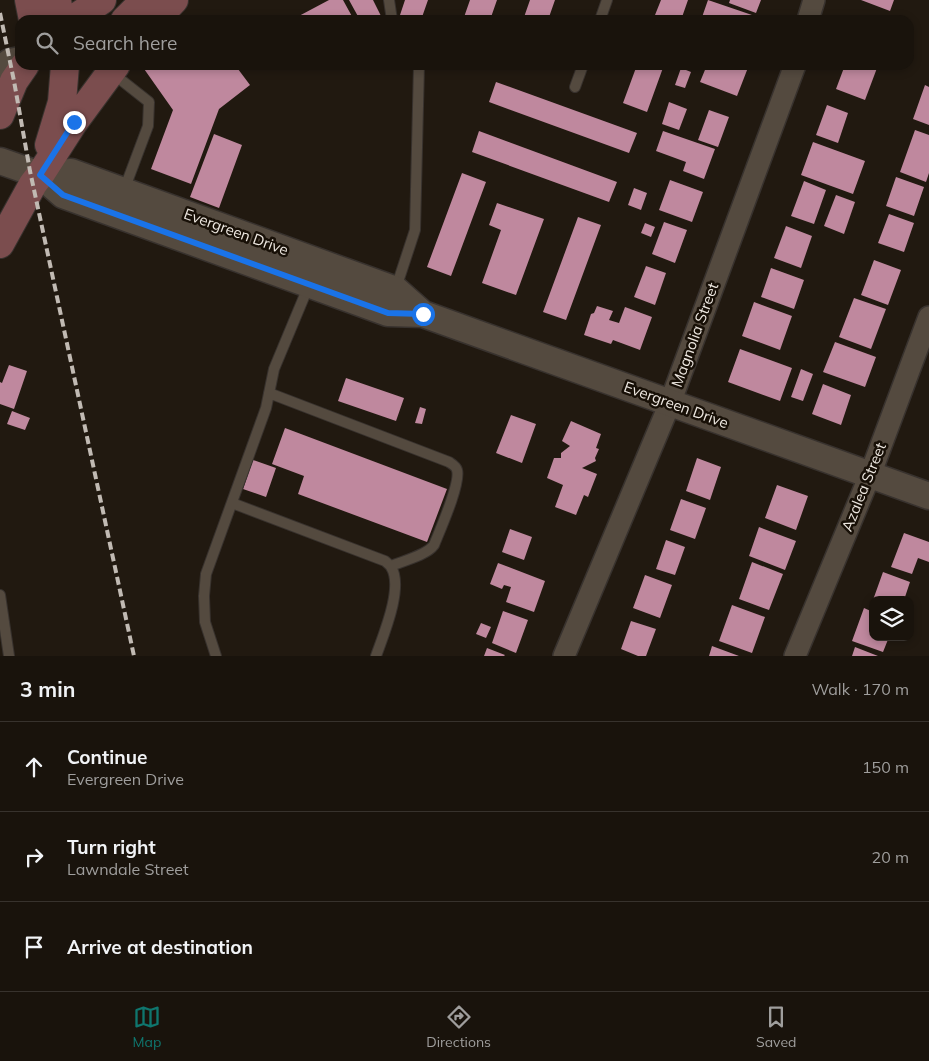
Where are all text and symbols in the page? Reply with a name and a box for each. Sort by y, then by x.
search box [15,15,914,70]
icon: search [33,29,61,57]
text: Search here [73,31,177,55]
route end [63,111,86,134]
street label: Evergreen Drive [181,204,291,259]
street label: Magnolia Street [667,280,722,390]
route start [412,303,435,326]
street label: Evergreen Drive [621,377,731,432]
street label: Azalea Street [837,440,890,534]
map controls [869,596,914,641]
button: layers [869,596,914,641]
text: 3 min [20,676,75,702]
text: Walk · 170 m [811,679,909,699]
text: Continue [67,745,147,769]
icon: ahead [20,753,48,781]
text: 150 m [862,757,909,777]
text: Evergreen Drive [67,769,184,789]
text: Turn right [67,835,156,859]
icon: right [20,843,48,871]
text: 20 m [872,847,909,867]
text: Lawndale Street [67,859,189,879]
icon: arrive [20,933,48,961]
text: Arrive at destination [67,935,253,959]
tab: Map [133,1003,161,1051]
tab: Directions [426,1003,491,1051]
tab: Saved [756,1003,796,1051]

